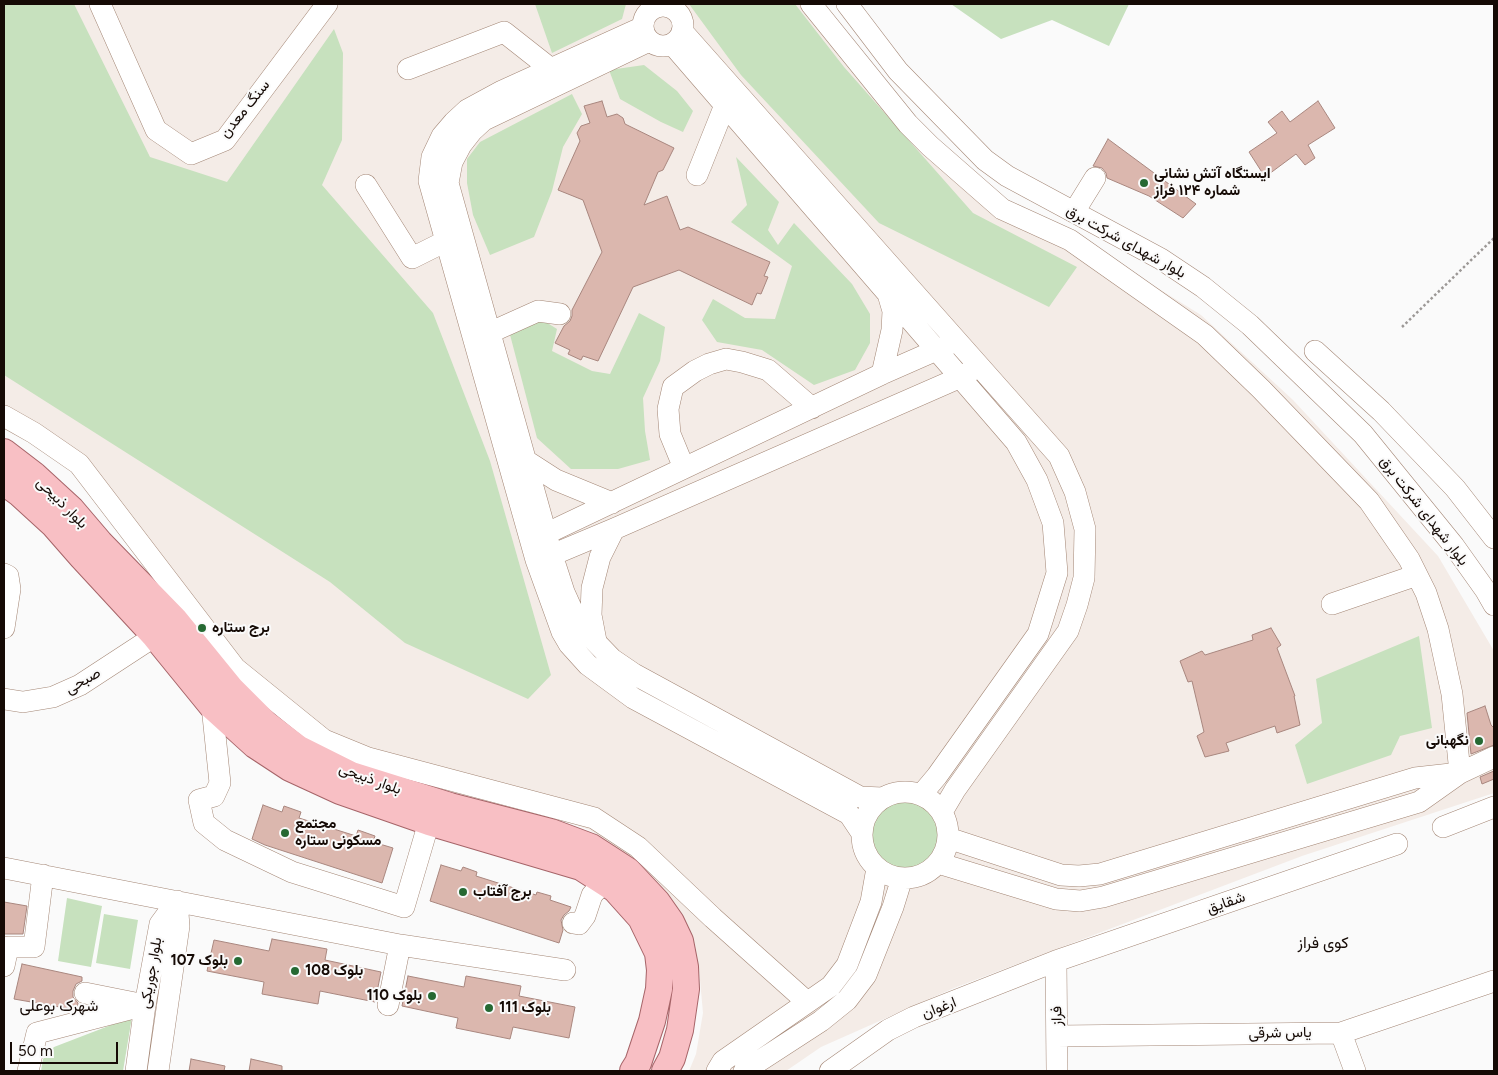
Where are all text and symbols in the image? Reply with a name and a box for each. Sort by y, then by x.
street label: سنگ معدن [216,76,274,142]
place label: ایستگاه آتش نشانی شماره ۱۲۴ فراز [1154,165,1271,200]
marker: ایستگاه آتش نشانی شماره ۱۲۴ فراز [1138,177,1150,189]
street label: بلوار شهدای شرکت برق [1063,202,1189,282]
street label: بلوار شهدای شرکت برق [1376,453,1472,569]
street label: بلوار ذبیحی [33,474,91,532]
place label: برج ستاره [212,619,270,637]
marker: برج ستاره [196,622,208,634]
street label: صبحی [62,664,104,698]
place label: نگهبانی [1426,732,1469,750]
marker: نگهبانی [1473,735,1485,747]
street label: بلوار ذبیحی [336,759,404,799]
place label: مجتمع مسکونی ستاره [295,815,382,850]
marker: مجتمع مسکونی ستاره [279,827,291,839]
place label: برج آفتاب [473,883,532,901]
marker: برج آفتاب [457,886,469,898]
street label: شقایق [1204,888,1248,918]
district label: کوی فراز [1297,933,1349,953]
street label: بلوار جوریکی [136,936,166,1010]
place label: بلوک 107 [170,952,228,970]
marker: بلوک 107 [232,955,244,967]
place label: بلوک 108 [305,962,363,980]
marker: بلوک 108 [289,965,301,977]
place label: بلوک 110 [367,987,422,1005]
marker: بلوک 110 [426,990,438,1002]
street label: ارغوان [919,993,959,1023]
district label: شهرک بوعلی [20,996,98,1016]
place label: بلوک 111 [499,999,551,1017]
marker: بلوک 111 [483,1002,495,1014]
street label: فراز [1048,1006,1066,1026]
street label: یاس شرقی [1248,1023,1312,1043]
scale bar [12,1032,120,1064]
text: 50 m [18,1042,53,1060]

